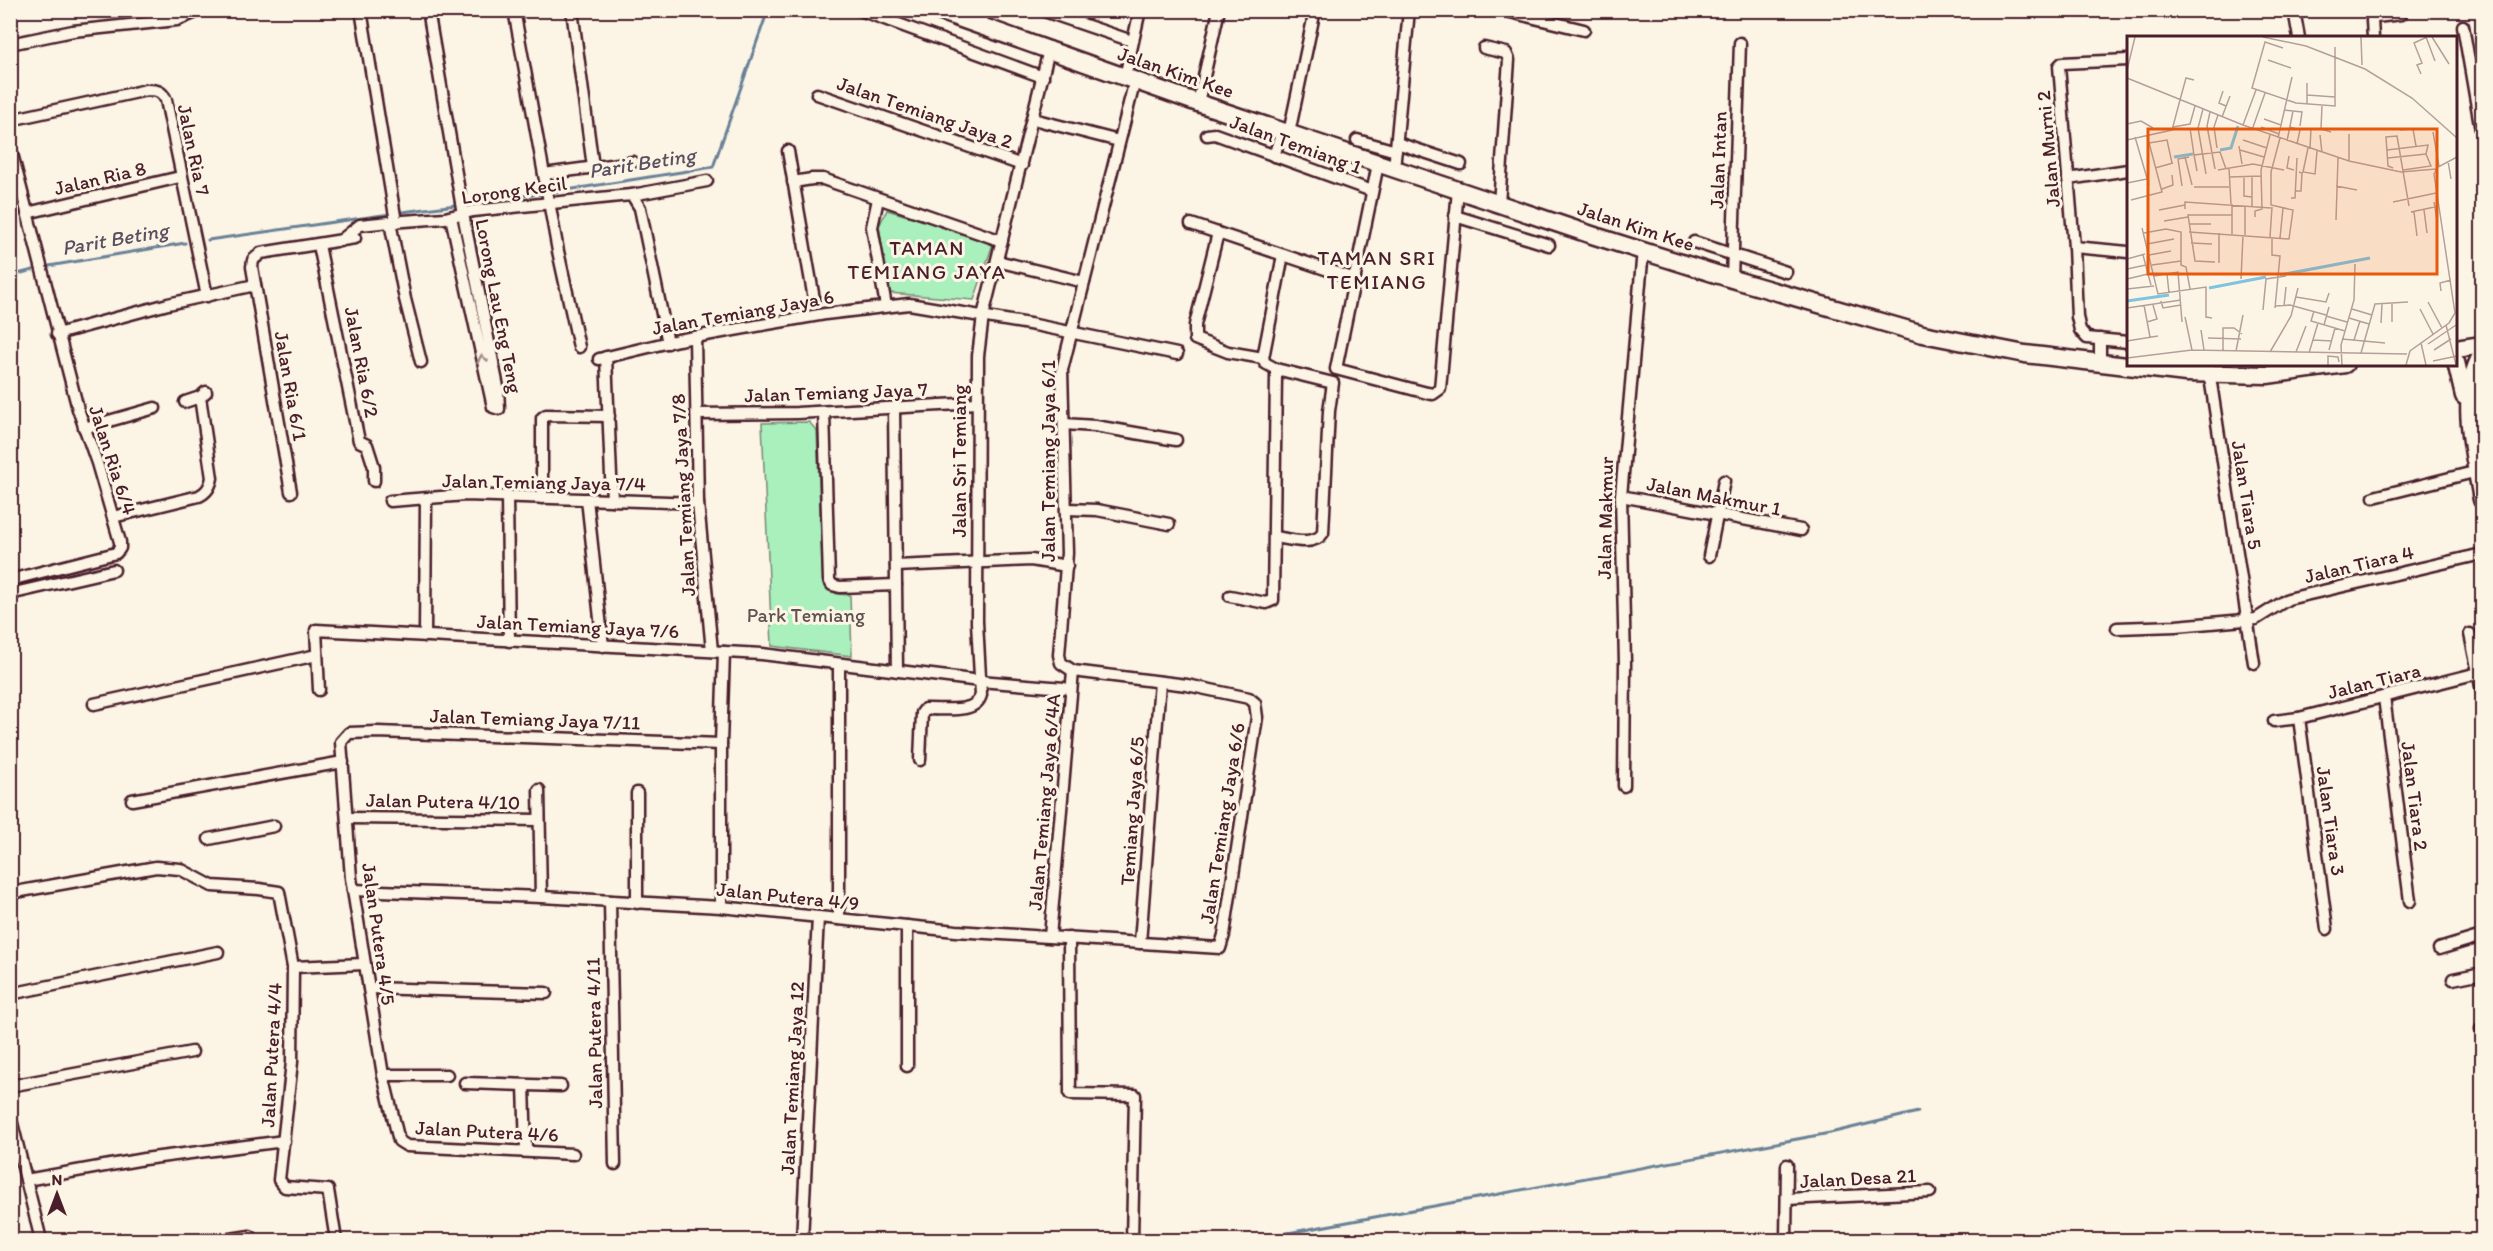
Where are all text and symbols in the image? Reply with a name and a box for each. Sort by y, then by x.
inset map [2127,36,2457,366]
street label: Jalan Kim Kee [1115,41,1237,103]
street label: Jalan Temiang Jaya 2 [834,71,1016,153]
street label: Jalan Murni 2 [2031,89,2065,208]
street label: Jalan Ria 7 [173,102,215,198]
street label: Jalan Temiang 1 [1227,109,1365,179]
street label: Jalan Intan [1704,110,1732,209]
water label: Parit Beting [587,141,699,183]
street label: Jalan Ria 8 [52,156,148,200]
street label: Lorong Kecil [460,171,569,209]
street label: Jalan Kim Kee [1575,196,1697,256]
water label: Parit Beting [60,216,172,260]
street label: Lorong Lau Eng Teng [470,217,528,396]
district label: TAMAN TEMIANG JAYA [847,235,1007,284]
district label: TAMAN SRI TEMIANG [1318,245,1436,294]
street label: Jalan Temiang Jaya 6 [650,284,836,340]
street label: Jalan Ria 6/2 [340,305,385,420]
street label: Jalan Ria 6/1 [270,329,312,443]
one-way arrow [476,354,489,364]
street label: Jalan Temiang Jaya 6/1 [1036,360,1060,562]
street label: Jalan Temiang Jaya 7 [744,377,928,407]
street label: Jalan Sri Temiang [947,384,971,538]
street label: Jalan Temiang Jaya 7/8 [666,393,700,597]
street label: Jalan Ria 6/4 [84,402,142,518]
street label: Jalan Tiara 5 [2227,439,2267,551]
street label: Jalan Makmur [1592,456,1618,580]
street label: Jalan Temiang Jaya 7/4 [442,468,646,496]
street label: Jalan Makmur 1 [1645,471,1783,521]
street label: Jalan Tiara 4 [2302,540,2416,588]
park label: Park Temiang [747,603,866,627]
street label: Jalan Temiang Jaya 7/6 [476,609,680,643]
street label: Jalan Tiara [2325,658,2423,704]
street label: Jalan Temiang Jaya 6/4A [1023,692,1065,911]
street label: Jalan Temiang Jaya 7/11 [429,703,641,735]
street label: Jalan Temiang Jaya 6/6 [1194,721,1250,925]
street label: Temiang Jaya 6/5 [1115,736,1149,886]
street label: Jalan Tiara 2 [2396,740,2434,852]
street label: Jalan Tiara 3 [2311,765,2351,877]
street label: Jalan Putera 4/10 [366,788,520,814]
street label: Jalan Putera 4/5 [357,861,401,1007]
street label: Jalan Putera 4/9 [716,877,860,915]
street label: Jalan Putera 4/11 [581,957,607,1109]
street label: Jalan Temiang Jaya 12 [775,980,809,1175]
street label: Jalan Putera 4/4 [255,982,287,1128]
street label: Jalan Putera 4/6 [415,1115,559,1147]
street label: Jalan Desa 21 [1799,1163,1917,1193]
north arrow [27,1164,87,1224]
text: N [52,1170,62,1189]

